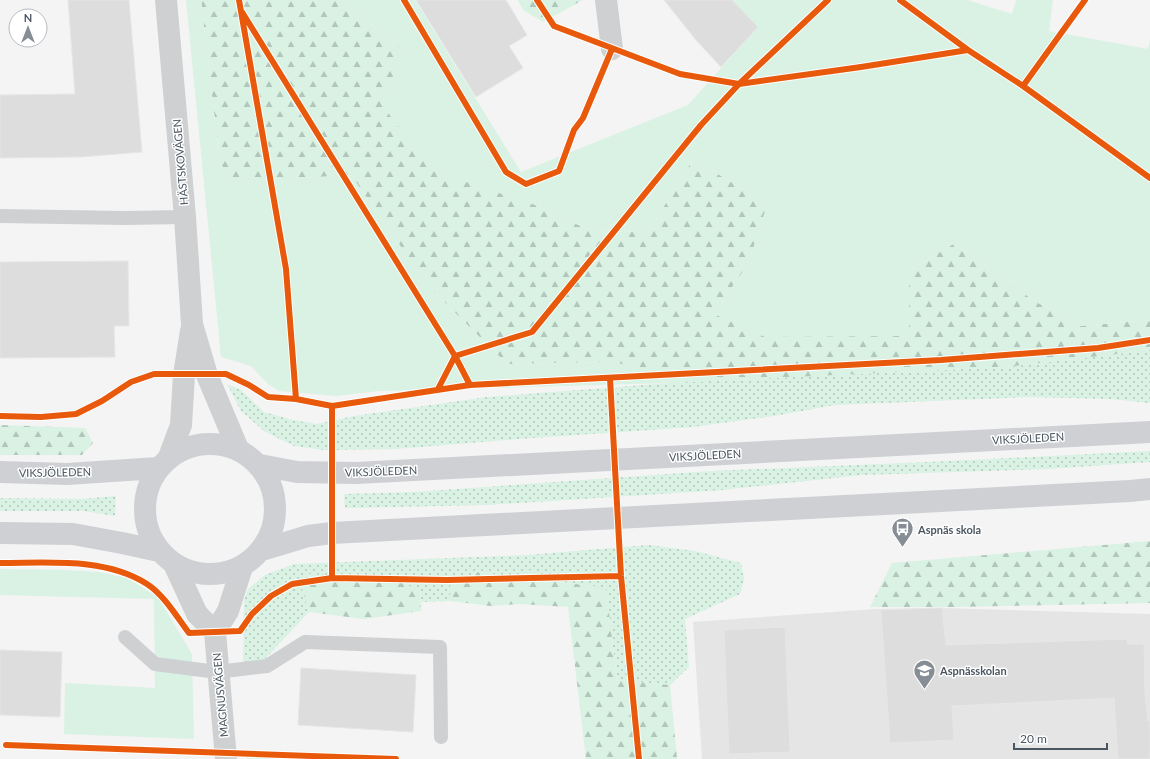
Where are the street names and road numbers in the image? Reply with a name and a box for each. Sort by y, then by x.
street label: HÄSTSKOVÄGEN [170,118,190,206]
street label: VIKSJÖLEDEN [992,430,1064,446]
street label: VIKSJÖLEDEN [669,447,741,463]
street label: VIKSJÖLEDEN [345,463,417,479]
street label: VIKSJÖLEDEN [19,465,91,479]
street label: MAGNUSVÄGEN [210,652,230,738]

